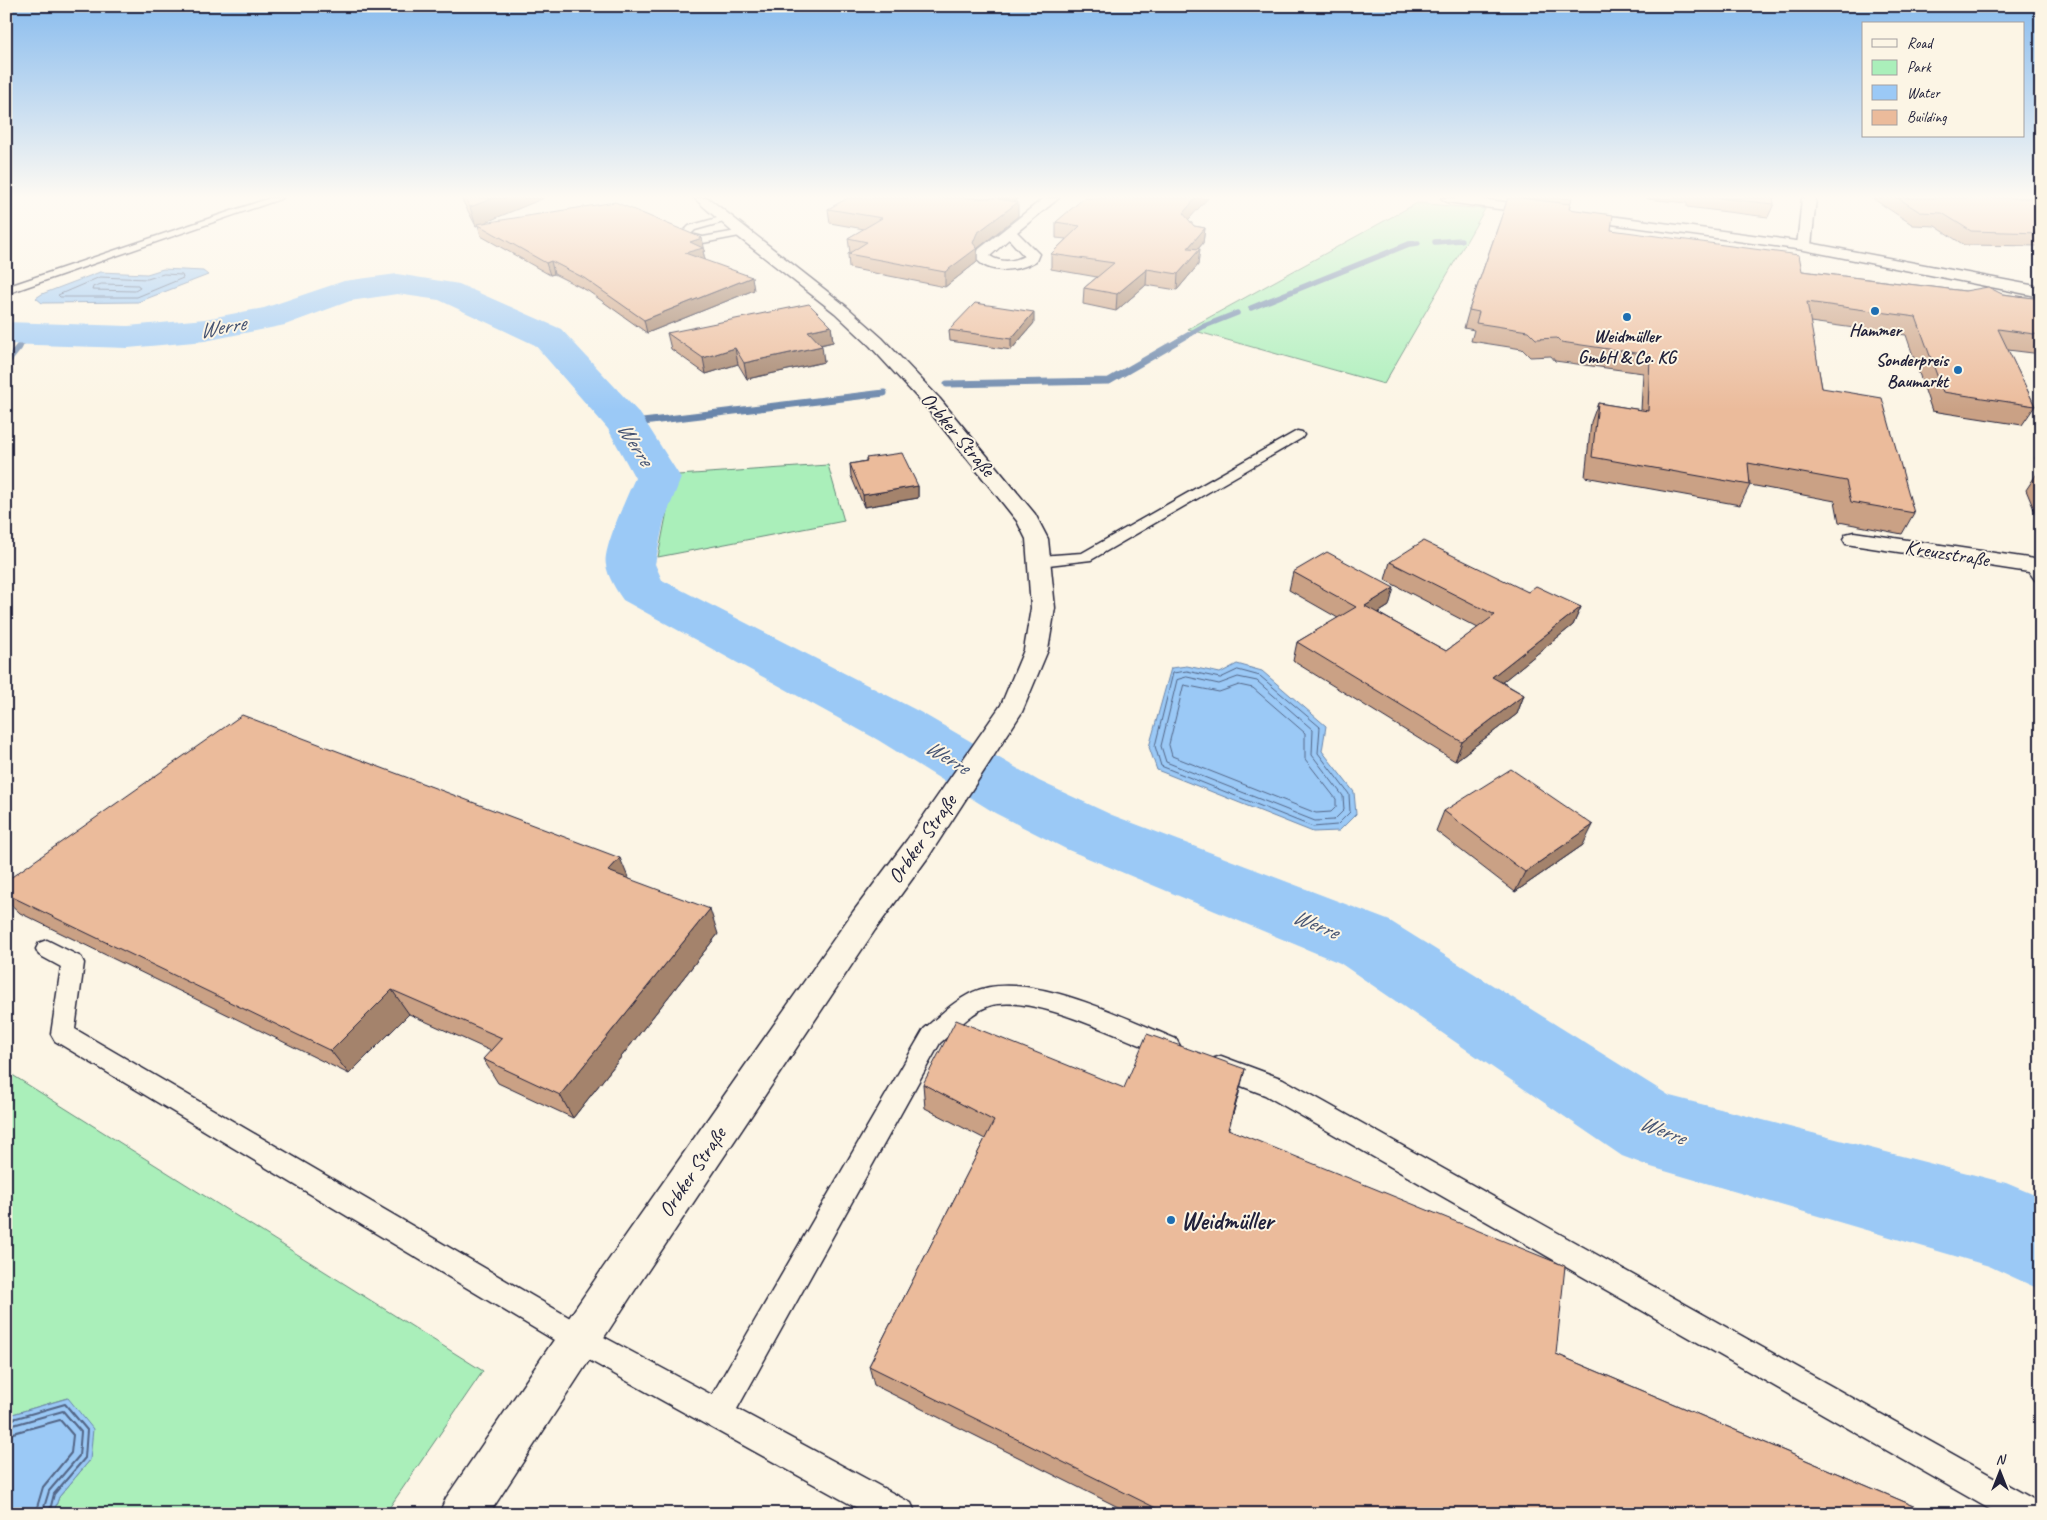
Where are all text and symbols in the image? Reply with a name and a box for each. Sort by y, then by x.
legend [1862,22,2024,138]
text: Road [1907,34,1934,53]
text: Park [1907,58,1932,77]
text: Water [1907,84,1941,103]
text: Building [1907,108,1947,127]
marker: Hammer [1869,305,1881,317]
water label: Werre [197,309,251,345]
marker: Weidmüller GmbH & Co. KG [1621,311,1633,323]
place label: Hammer [1849,319,1904,341]
place label: Weidmüller GmbH & Co. KG [1578,325,1678,368]
place label: Sonderpreis Baumarkt [1876,349,1950,392]
marker: Sonderpreis Baumarkt [1952,364,1964,376]
street label: Orbker Straße [915,386,1002,483]
water label: Werre [611,417,662,474]
street label: Kreuzstraße [1903,534,1993,573]
water label: Werre [920,733,978,783]
street label: Orbker Straße [882,788,963,888]
water label: Werre [1289,902,1346,947]
water label: Werre [1636,1109,1693,1153]
street label: Orbker Straße [653,1120,733,1222]
place label: Weidmüller [1181,1205,1276,1237]
marker: Weidmüller [1165,1214,1177,1226]
north arrow [1974,1448,2024,1498]
text: N [1996,1451,2007,1468]

